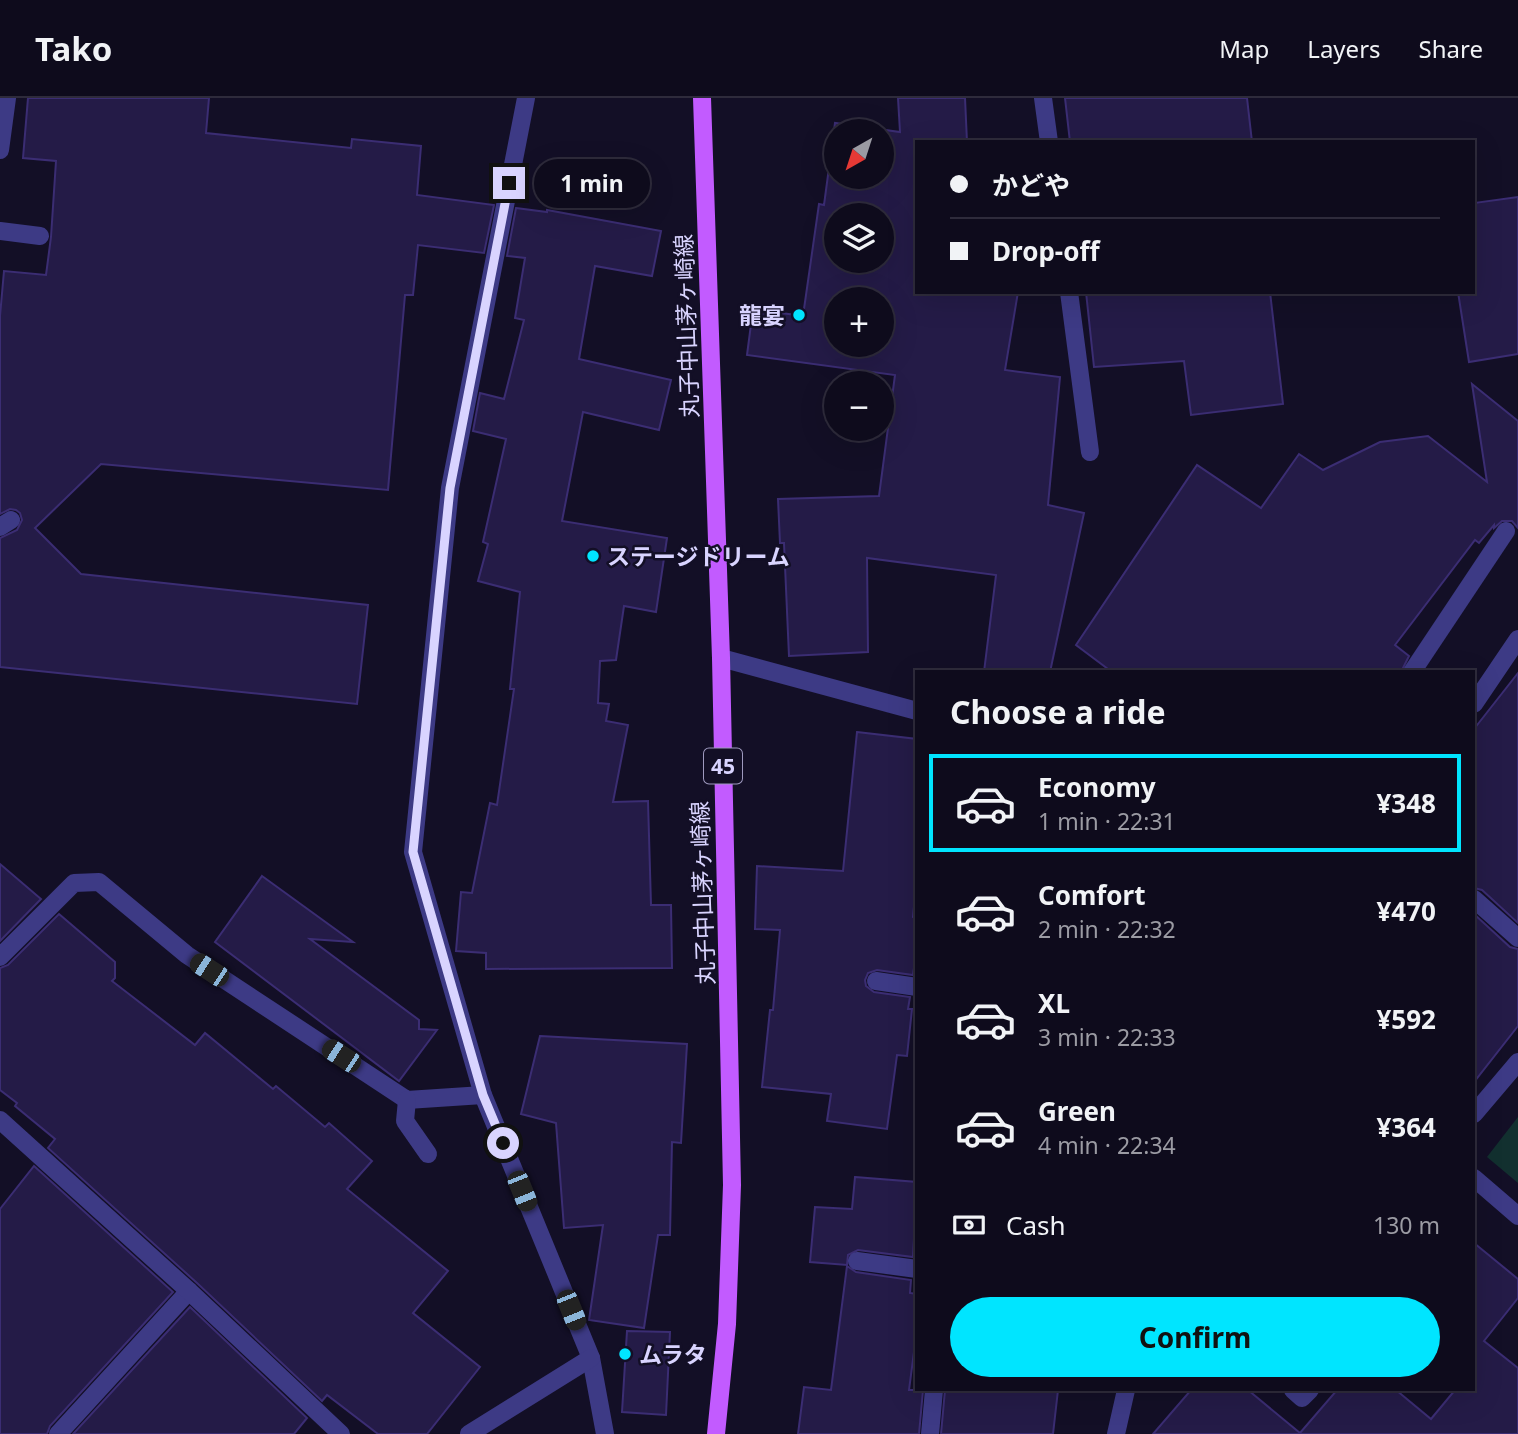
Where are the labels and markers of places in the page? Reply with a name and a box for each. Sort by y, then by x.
place label: 龍宴 [739,299,785,331]
marker: 龍宴 [791,307,807,323]
place label: ステージドリーム [607,540,790,572]
marker: ステージドリーム [585,548,601,564]
place label: ムラタ [639,1338,707,1370]
marker: ムラタ [617,1346,633,1362]

